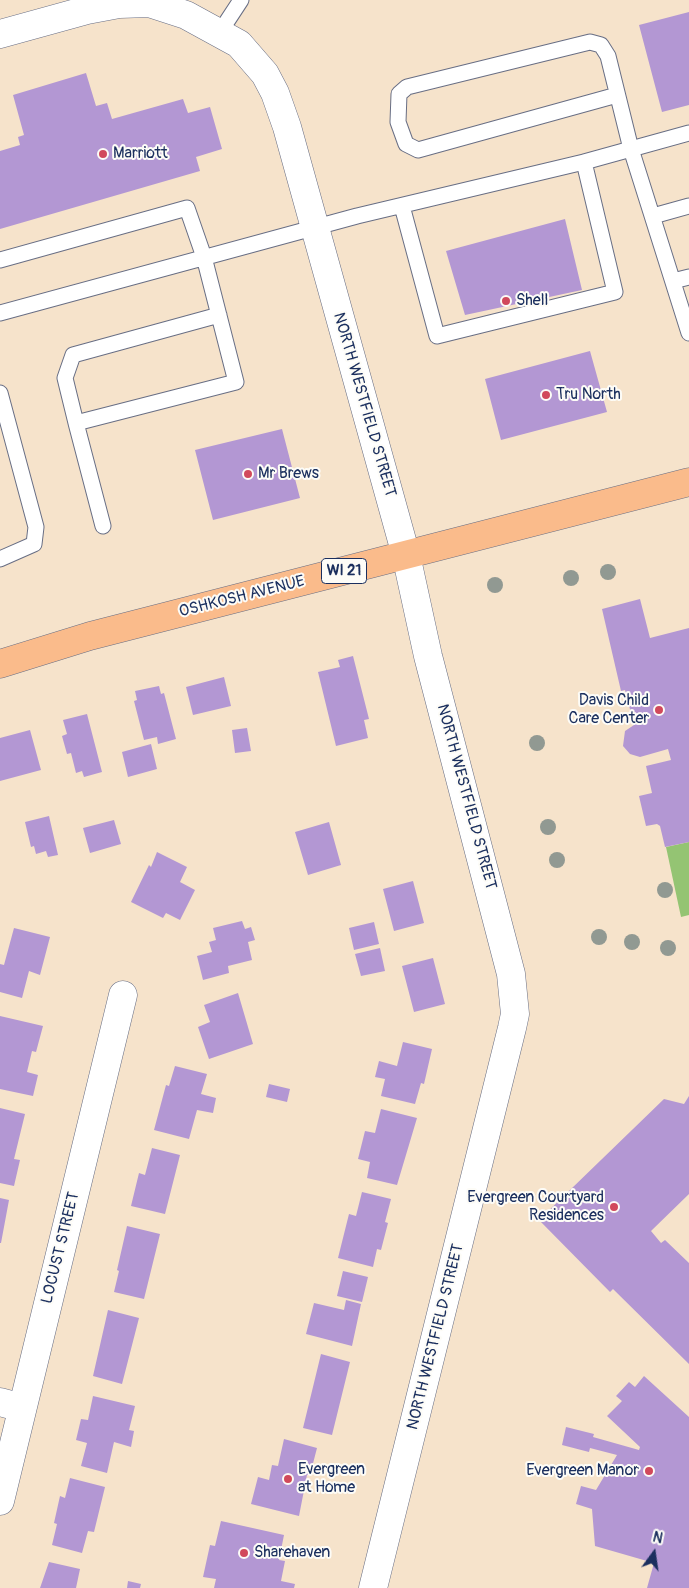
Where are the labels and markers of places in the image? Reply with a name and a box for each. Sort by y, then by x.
place label: Marriott [113,144,168,164]
marker: Marriott [97,148,109,160]
place label: Shell [516,291,548,311]
marker: Shell [500,295,512,307]
place label: Tru North [556,385,621,405]
marker: Tru North [540,389,552,401]
place label: Mr Brews [258,464,319,484]
marker: Mr Brews [242,468,254,480]
place label: Davis Child Care Center [569,691,649,729]
marker: Davis Child Care Center [653,704,665,716]
place label: Evergreen Courtyard Residences [467,1188,604,1226]
marker: Evergreen Courtyard Residences [608,1201,620,1213]
place label: Evergreen at Home [298,1460,365,1498]
place label: Evergreen Manor [526,1461,639,1481]
marker: Evergreen Manor [643,1465,655,1477]
marker: Evergreen at Home [282,1473,294,1485]
place label: Sharehaven [254,1543,330,1563]
marker: Sharehaven [238,1547,250,1559]

